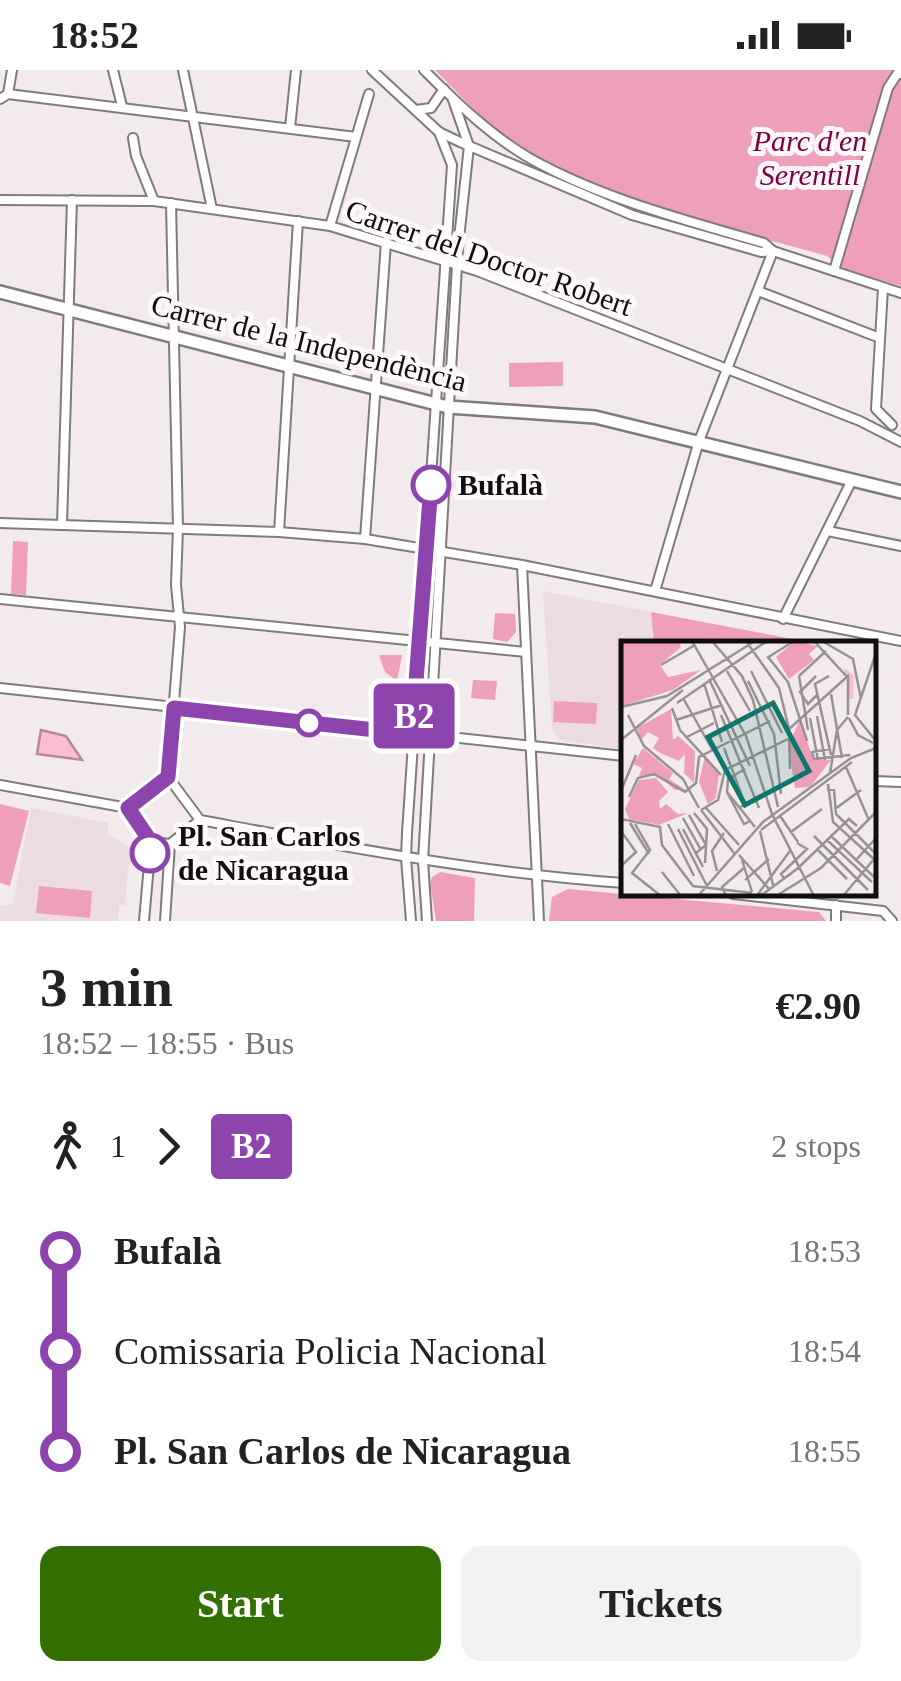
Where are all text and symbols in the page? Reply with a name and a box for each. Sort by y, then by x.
text: 18:52 [50,14,139,56]
park label: Parc d'en Serentill [752,124,867,191]
street label: Carrer del Doctor Robert [342,193,637,322]
street label: Carrer de la Independència [148,287,470,398]
marker: Bufalà [412,466,450,504]
place label: Bufalà [458,468,543,501]
inset map [621,641,876,896]
line badge: B2 [369,684,459,748]
text: B2 [394,697,434,736]
unlabelled marker [296,710,322,736]
place label: Pl. San Carlos de Nicaragua [178,819,361,886]
marker: Pl. San Carlos de Nicaragua [131,834,169,872]
text: 3 min [40,957,173,1018]
text: €2.90 [776,985,861,1027]
text: 18:52 – 18:55 · Bus [40,1025,294,1061]
icon: walk [40,1119,95,1174]
icon: forward [141,1119,196,1174]
text: B2 [231,1127,272,1166]
text: 1 [110,1128,126,1164]
text: 2 stops [771,1128,861,1164]
text: Bufalà [114,1230,222,1272]
text: 18:53 [788,1233,861,1269]
text: Comissaria Policia Nacional [114,1330,547,1372]
text: 18:54 [788,1333,861,1369]
text: Pl. San Carlos de Nicaragua [114,1430,571,1472]
text: 18:55 [788,1433,861,1469]
button: Start [40,1546,441,1661]
button: Tickets [461,1546,861,1661]

